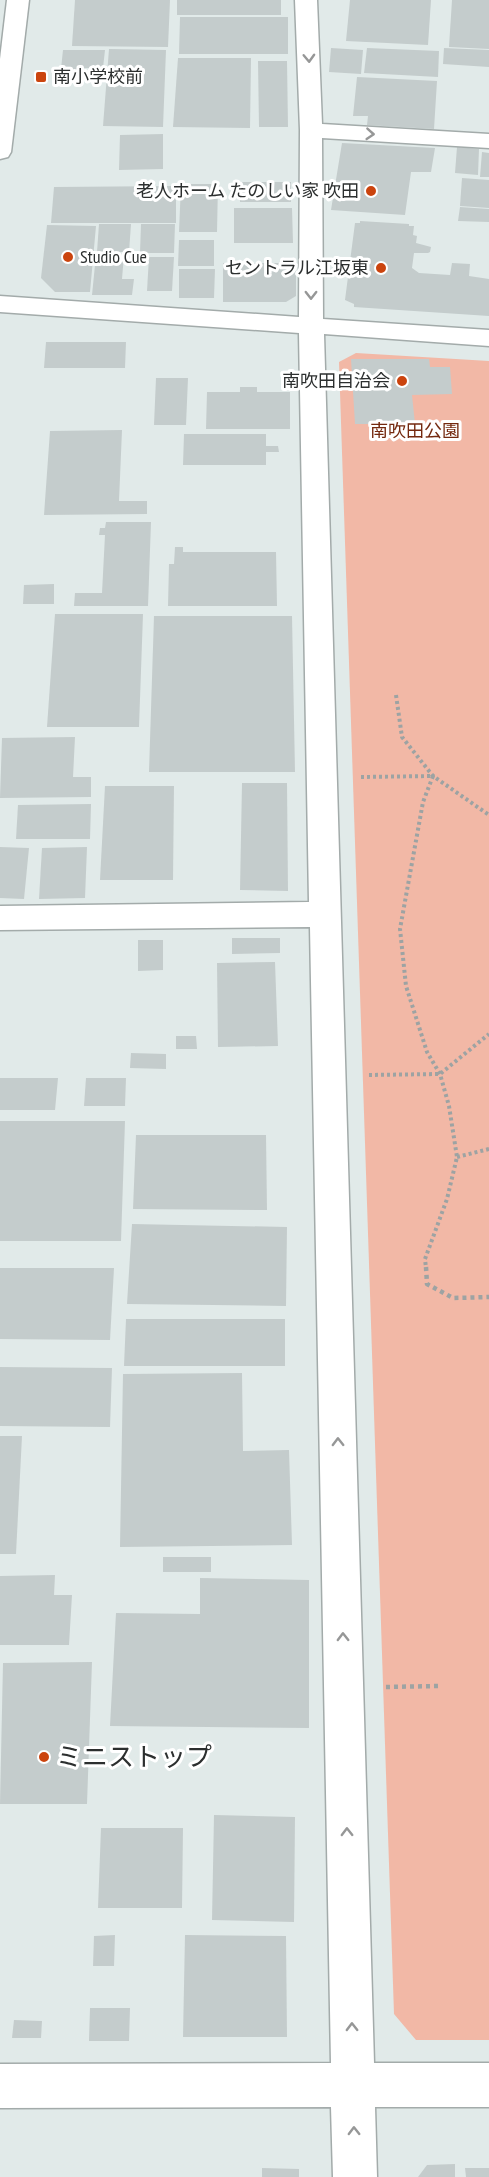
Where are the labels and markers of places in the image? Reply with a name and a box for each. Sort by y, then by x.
place label: 南小学校前 [53,65,143,88]
marker: 南小学校前 [34,70,48,84]
place label: 老人ホーム たのしい家 吹田 [136,179,359,202]
marker: 老人ホーム たのしい家 吹田 [364,184,378,198]
place label: Studio Cue [80,245,147,268]
marker: Studio Cue [61,250,75,264]
place label: セントラル江坂東 [225,256,369,279]
marker: セントラル江坂東 [374,261,388,275]
place label: 南吹田自治会 [282,369,390,392]
marker: 南吹田自治会 [395,374,409,388]
place label: ミニストップ [56,1740,212,1773]
marker: ミニストップ [37,1750,51,1764]

